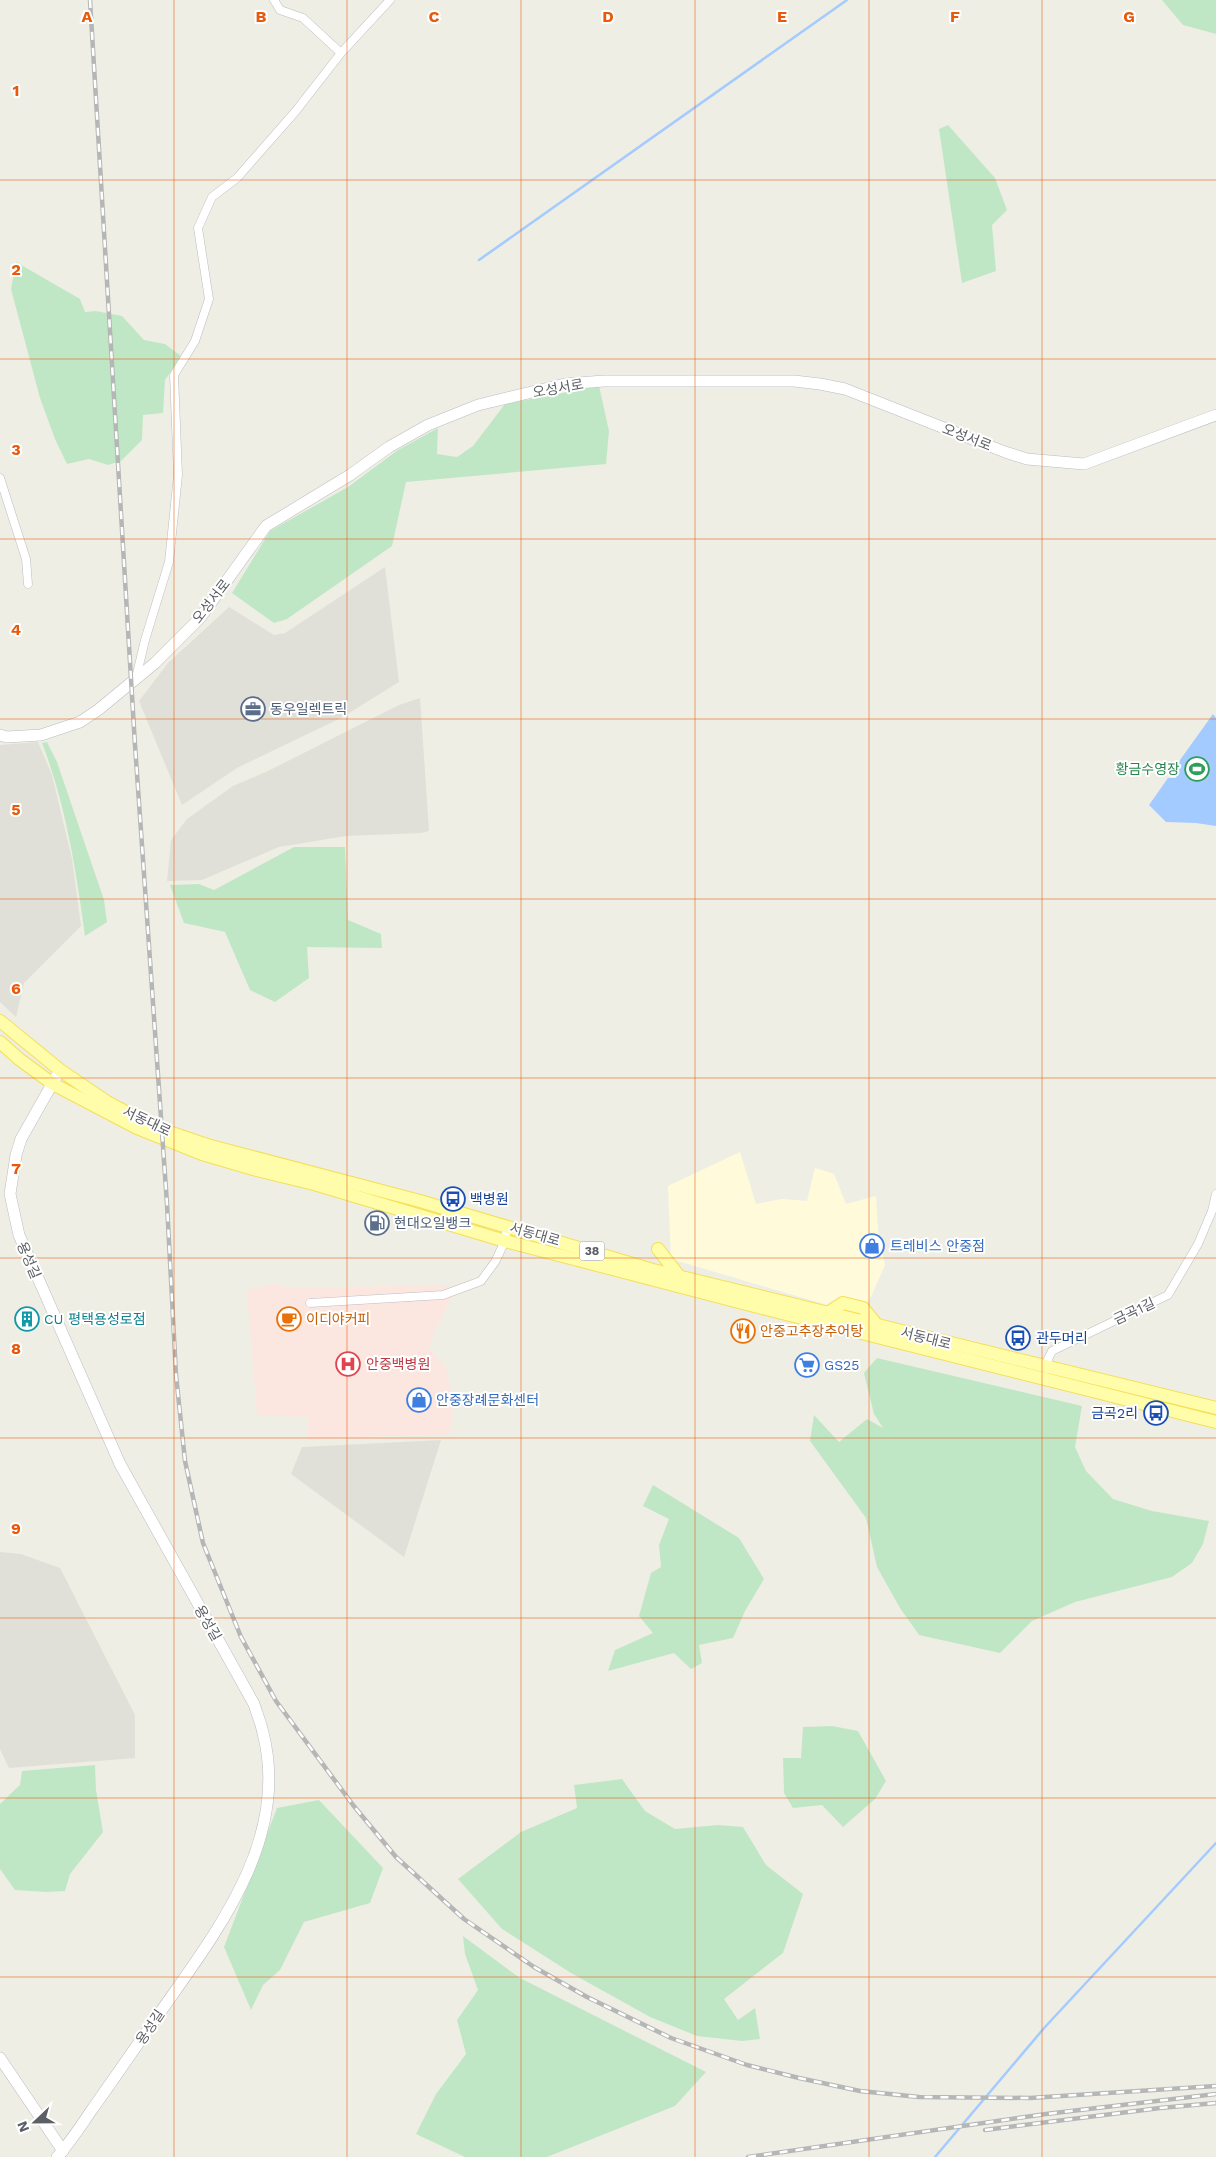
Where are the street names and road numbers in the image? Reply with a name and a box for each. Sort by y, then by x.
street label: 오성서로 [531,376,585,400]
street label: 오성서로 [940,420,994,454]
street label: 오성서로 [189,576,233,626]
street label: 서동대로 [120,1103,174,1139]
street label: 서동대로 [508,1219,562,1249]
street label: 용성길 [14,1239,44,1281]
road number: 38 [580,1242,604,1260]
street label: 금곡1길 [1111,1294,1157,1328]
street label: 서동대로 [899,1324,953,1352]
street label: 용성길 [191,1602,225,1644]
street label: 용성길 [133,2007,167,2047]

